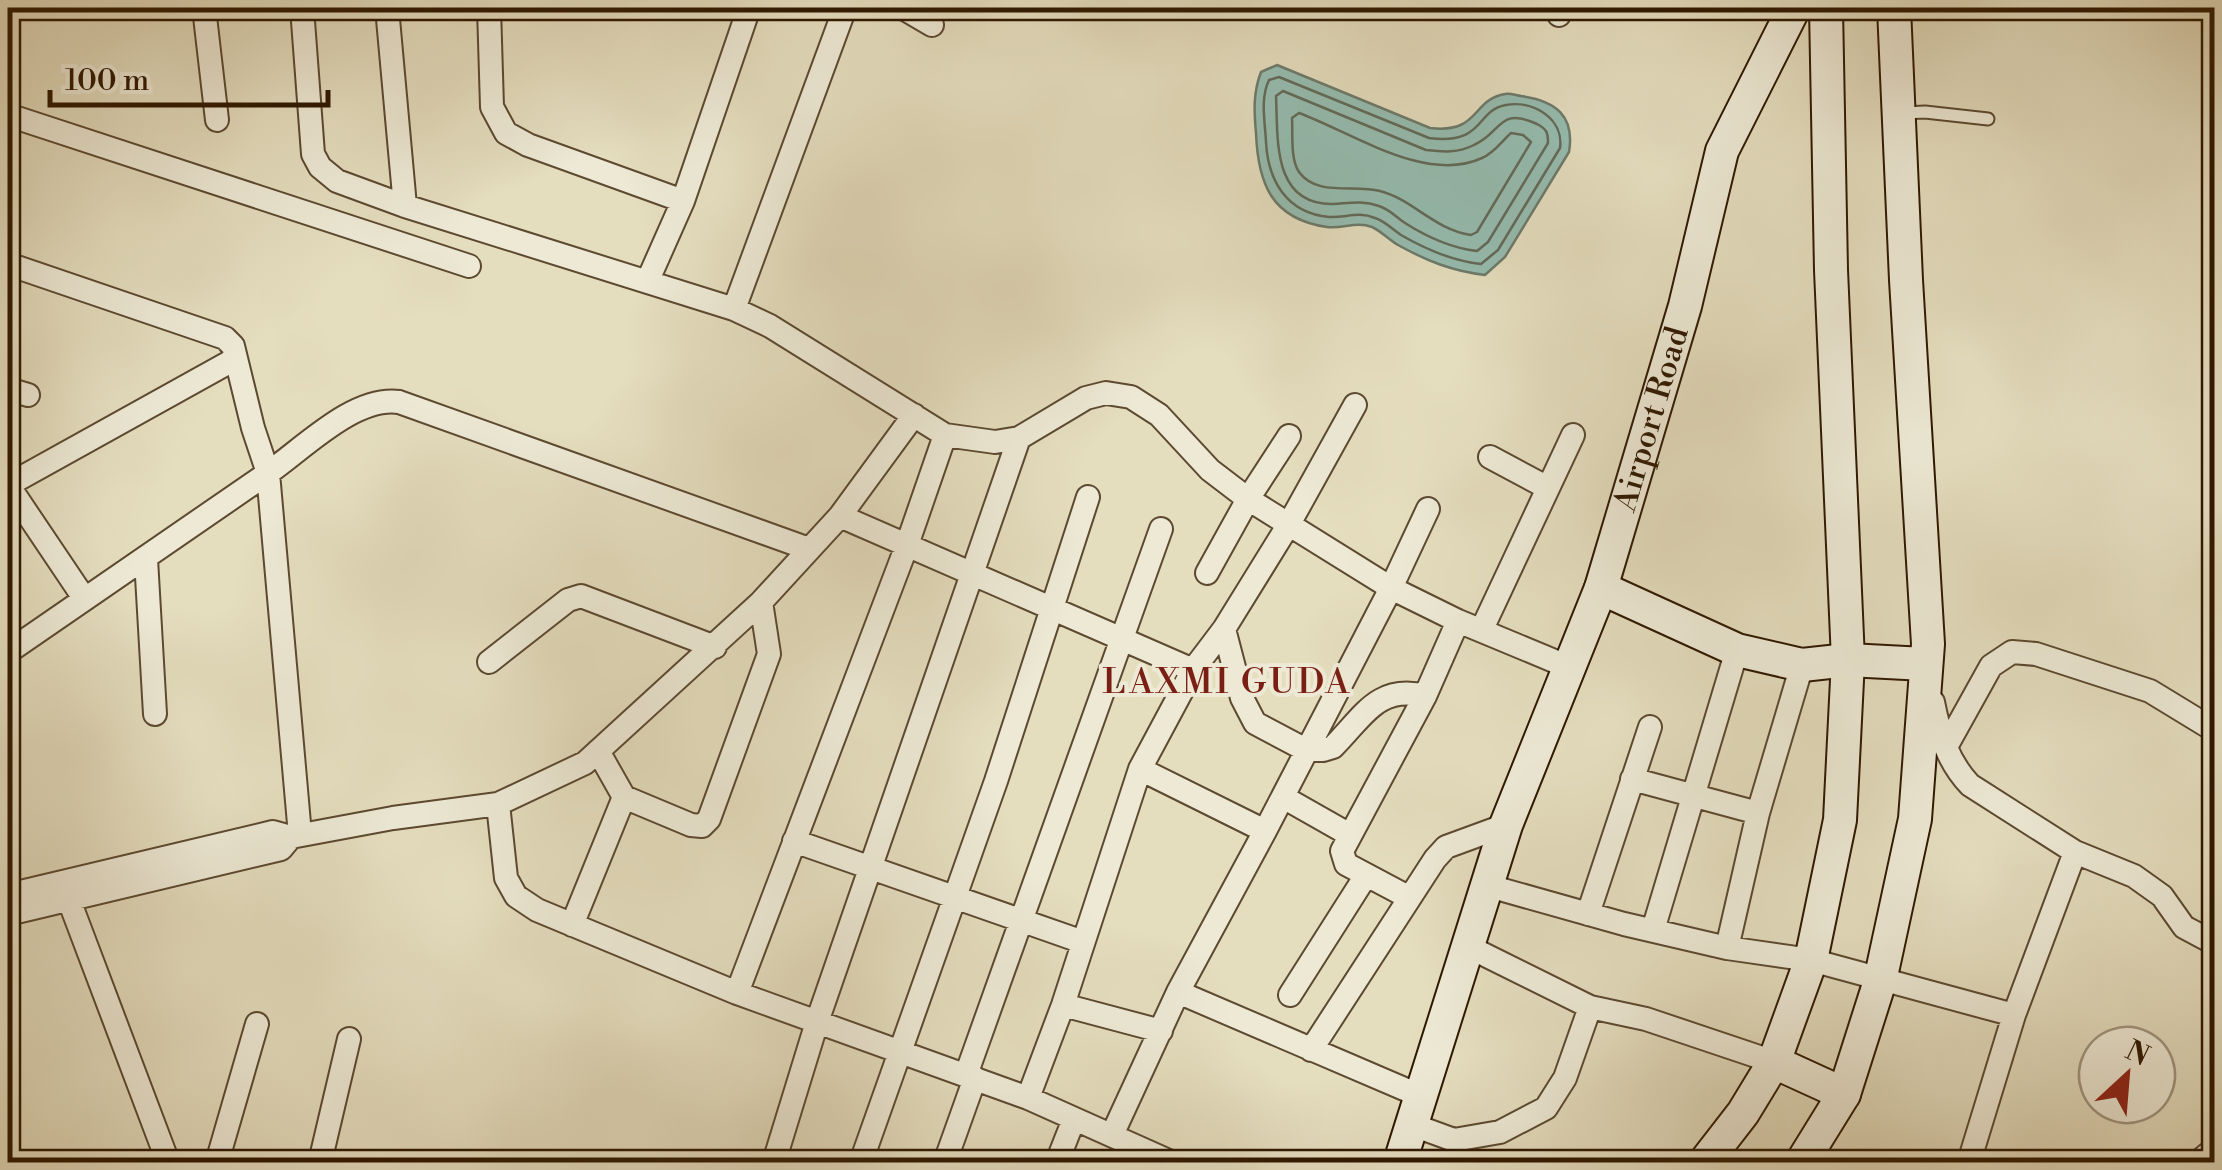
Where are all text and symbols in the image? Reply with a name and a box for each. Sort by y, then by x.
scale bar [50,45,328,107]
text: 100 m [65,62,149,100]
street label: Airport Road [1605,322,1698,517]
district label: LAXMI GUDA [1102,661,1352,704]
north arrow [2077,1025,2177,1125]
text: N [2120,1033,2155,1074]

